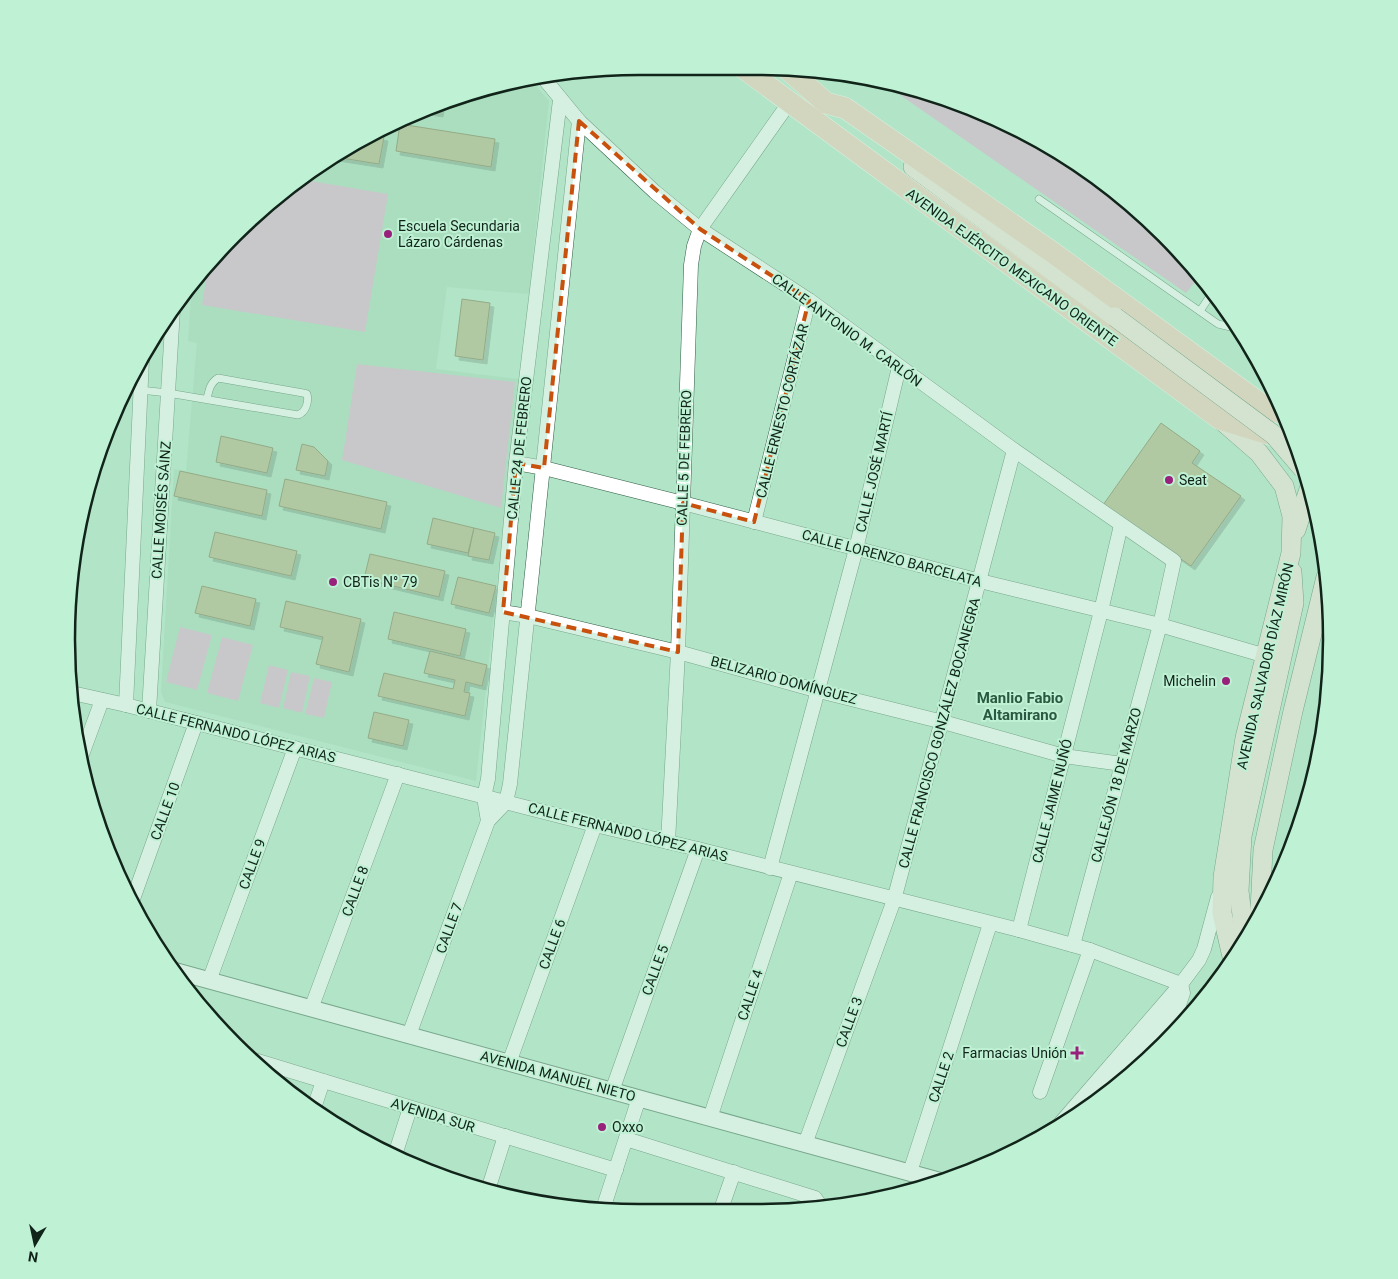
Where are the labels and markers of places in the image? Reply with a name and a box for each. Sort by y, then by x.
place label: Escuela Secundaria Lázaro Cárdenas [398,218,520,250]
marker: Escuela Secundaria Lázaro Cárdenas [382,228,394,240]
place label: Seat [1179,472,1207,488]
marker: Seat [1163,474,1175,486]
place label: CBTis N° 79 [343,574,418,590]
marker: CBTis N° 79 [327,576,339,588]
place label: Michelin [1163,673,1216,689]
marker: Michelin [1220,675,1232,687]
place label: Farmacias Unión [962,1045,1067,1061]
marker: Farmacias Unión [1071,1047,1083,1059]
place label: Oxxo [612,1119,643,1135]
marker: Oxxo [596,1121,608,1133]

